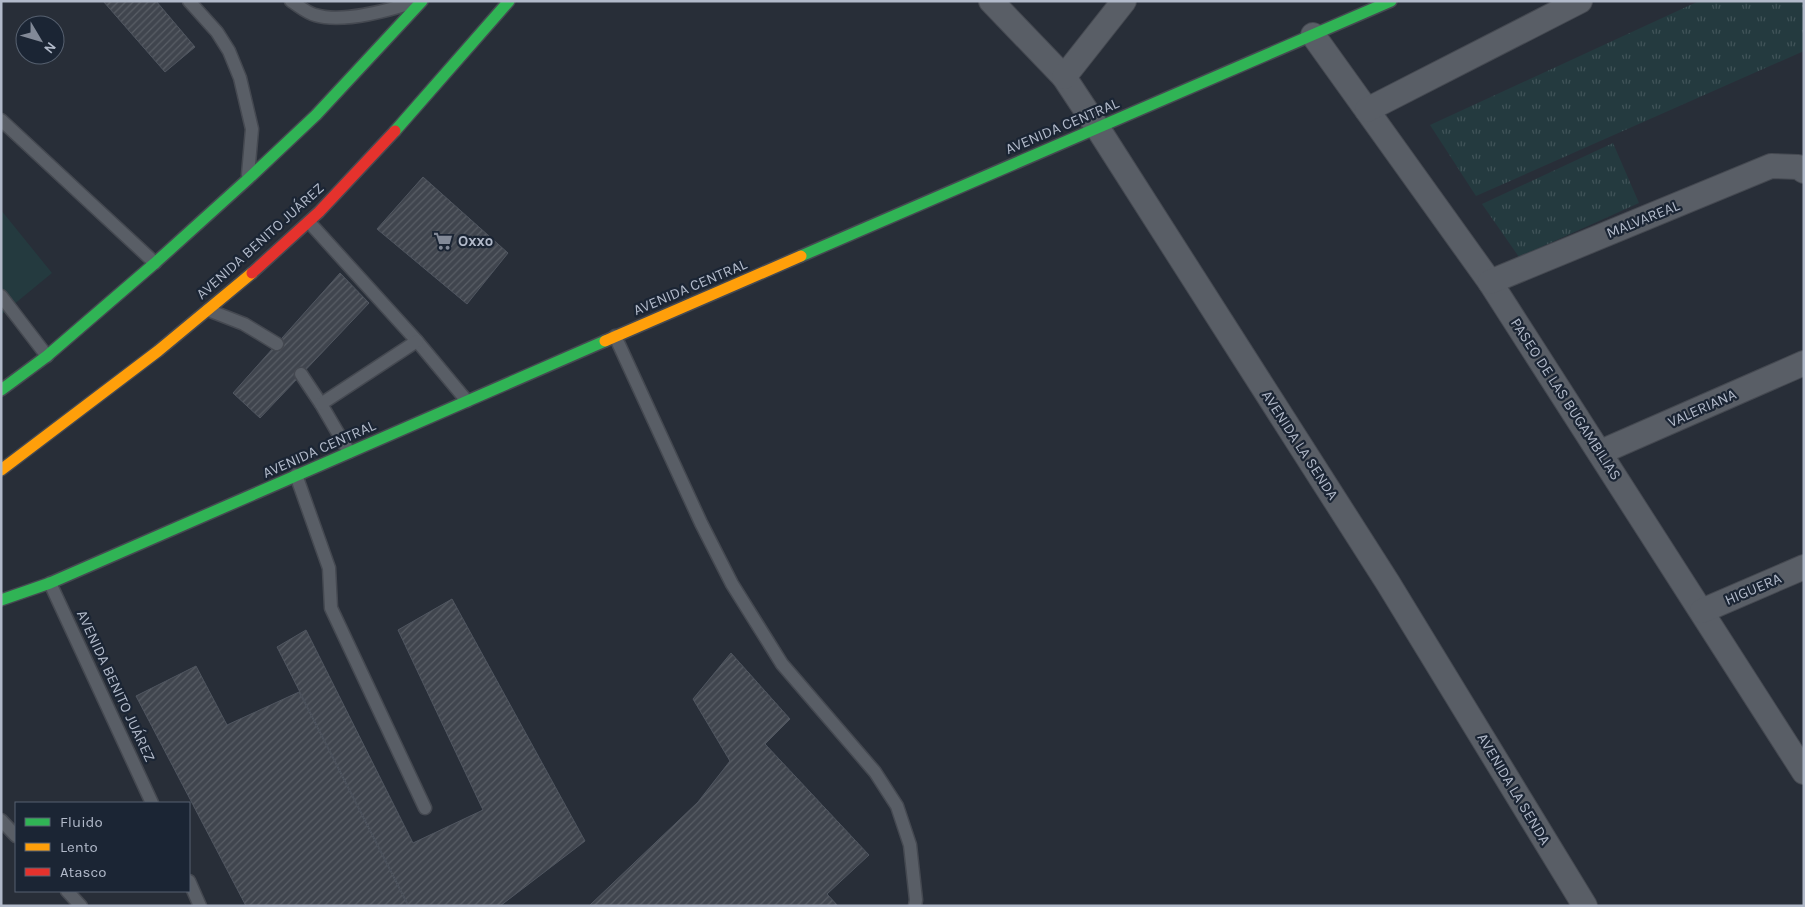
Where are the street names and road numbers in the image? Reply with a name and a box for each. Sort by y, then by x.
street label: AVENIDA CENTRAL [1002,94,1122,158]
street label: AVENIDA BENITO JUÁREZ [192,179,328,303]
street label: MALVAREAL [1604,196,1682,242]
street label: AVENIDA CENTRAL [630,255,750,319]
street label: PASEO DE LAS BUGAMBILIAS [1507,315,1625,483]
street label: VALERIANA [1665,385,1739,431]
street label: AVENIDA LA SENDA [1258,387,1342,504]
street label: AVENIDA CENTRAL [260,416,378,482]
street label: HIGUERA [1722,569,1784,609]
street label: AVENIDA BENITO JUÁREZ [73,607,159,765]
street label: AVENIDA LA SENDA [1474,730,1555,848]

